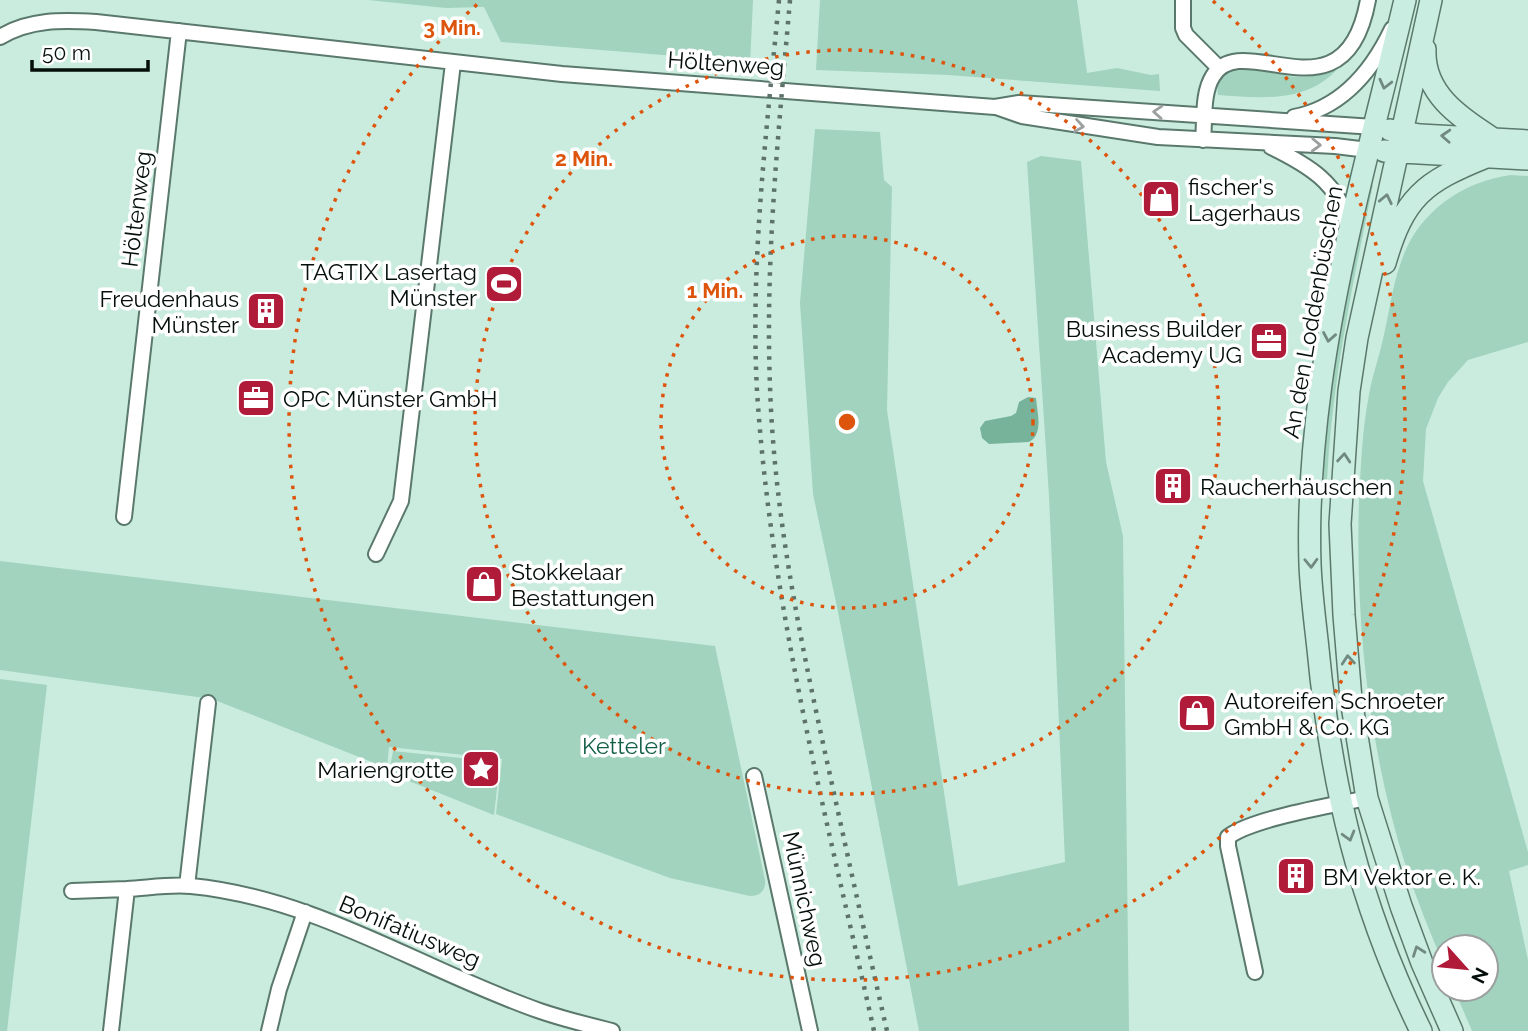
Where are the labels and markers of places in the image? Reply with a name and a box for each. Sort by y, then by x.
place label: fischer's Lagerhaus [1188,173,1300,226]
shop icon: fischer's Lagerhaus [1140,178,1182,220]
place label: TAGTIX Lasertag Münster [300,258,477,311]
sports icon: TAGTIX Lasertag Münster [483,263,525,305]
place label: Freudenhaus Münster [100,285,239,338]
building icon: Freudenhaus Münster [245,290,287,332]
place label: Business Builder Academy UG [1066,315,1242,368]
office icon: Business Builder Academy UG [1248,320,1290,362]
office icon: OPC Münster GmbH [235,377,277,419]
place label: OPC Münster GmbH [283,385,498,412]
centre of rings [835,410,859,434]
building icon: Raucherhäuschen [1152,465,1194,507]
place label: Raucherhäuschen [1200,473,1392,500]
place label: Stokkelaar Bestattungen [511,558,655,611]
shop icon: Stokkelaar Bestattungen [463,563,505,605]
place label: Autoreifen Schroeter GmbH & Co. KG [1224,687,1444,740]
shop icon: Autoreifen Schroeter GmbH & Co. KG [1176,692,1218,734]
place icon: Mariengrotte [460,748,502,790]
place label: Mariengrotte [317,756,454,783]
building icon: BM Vektor e. K. [1275,855,1317,897]
place label: BM Vektor e. K. [1323,863,1481,890]

